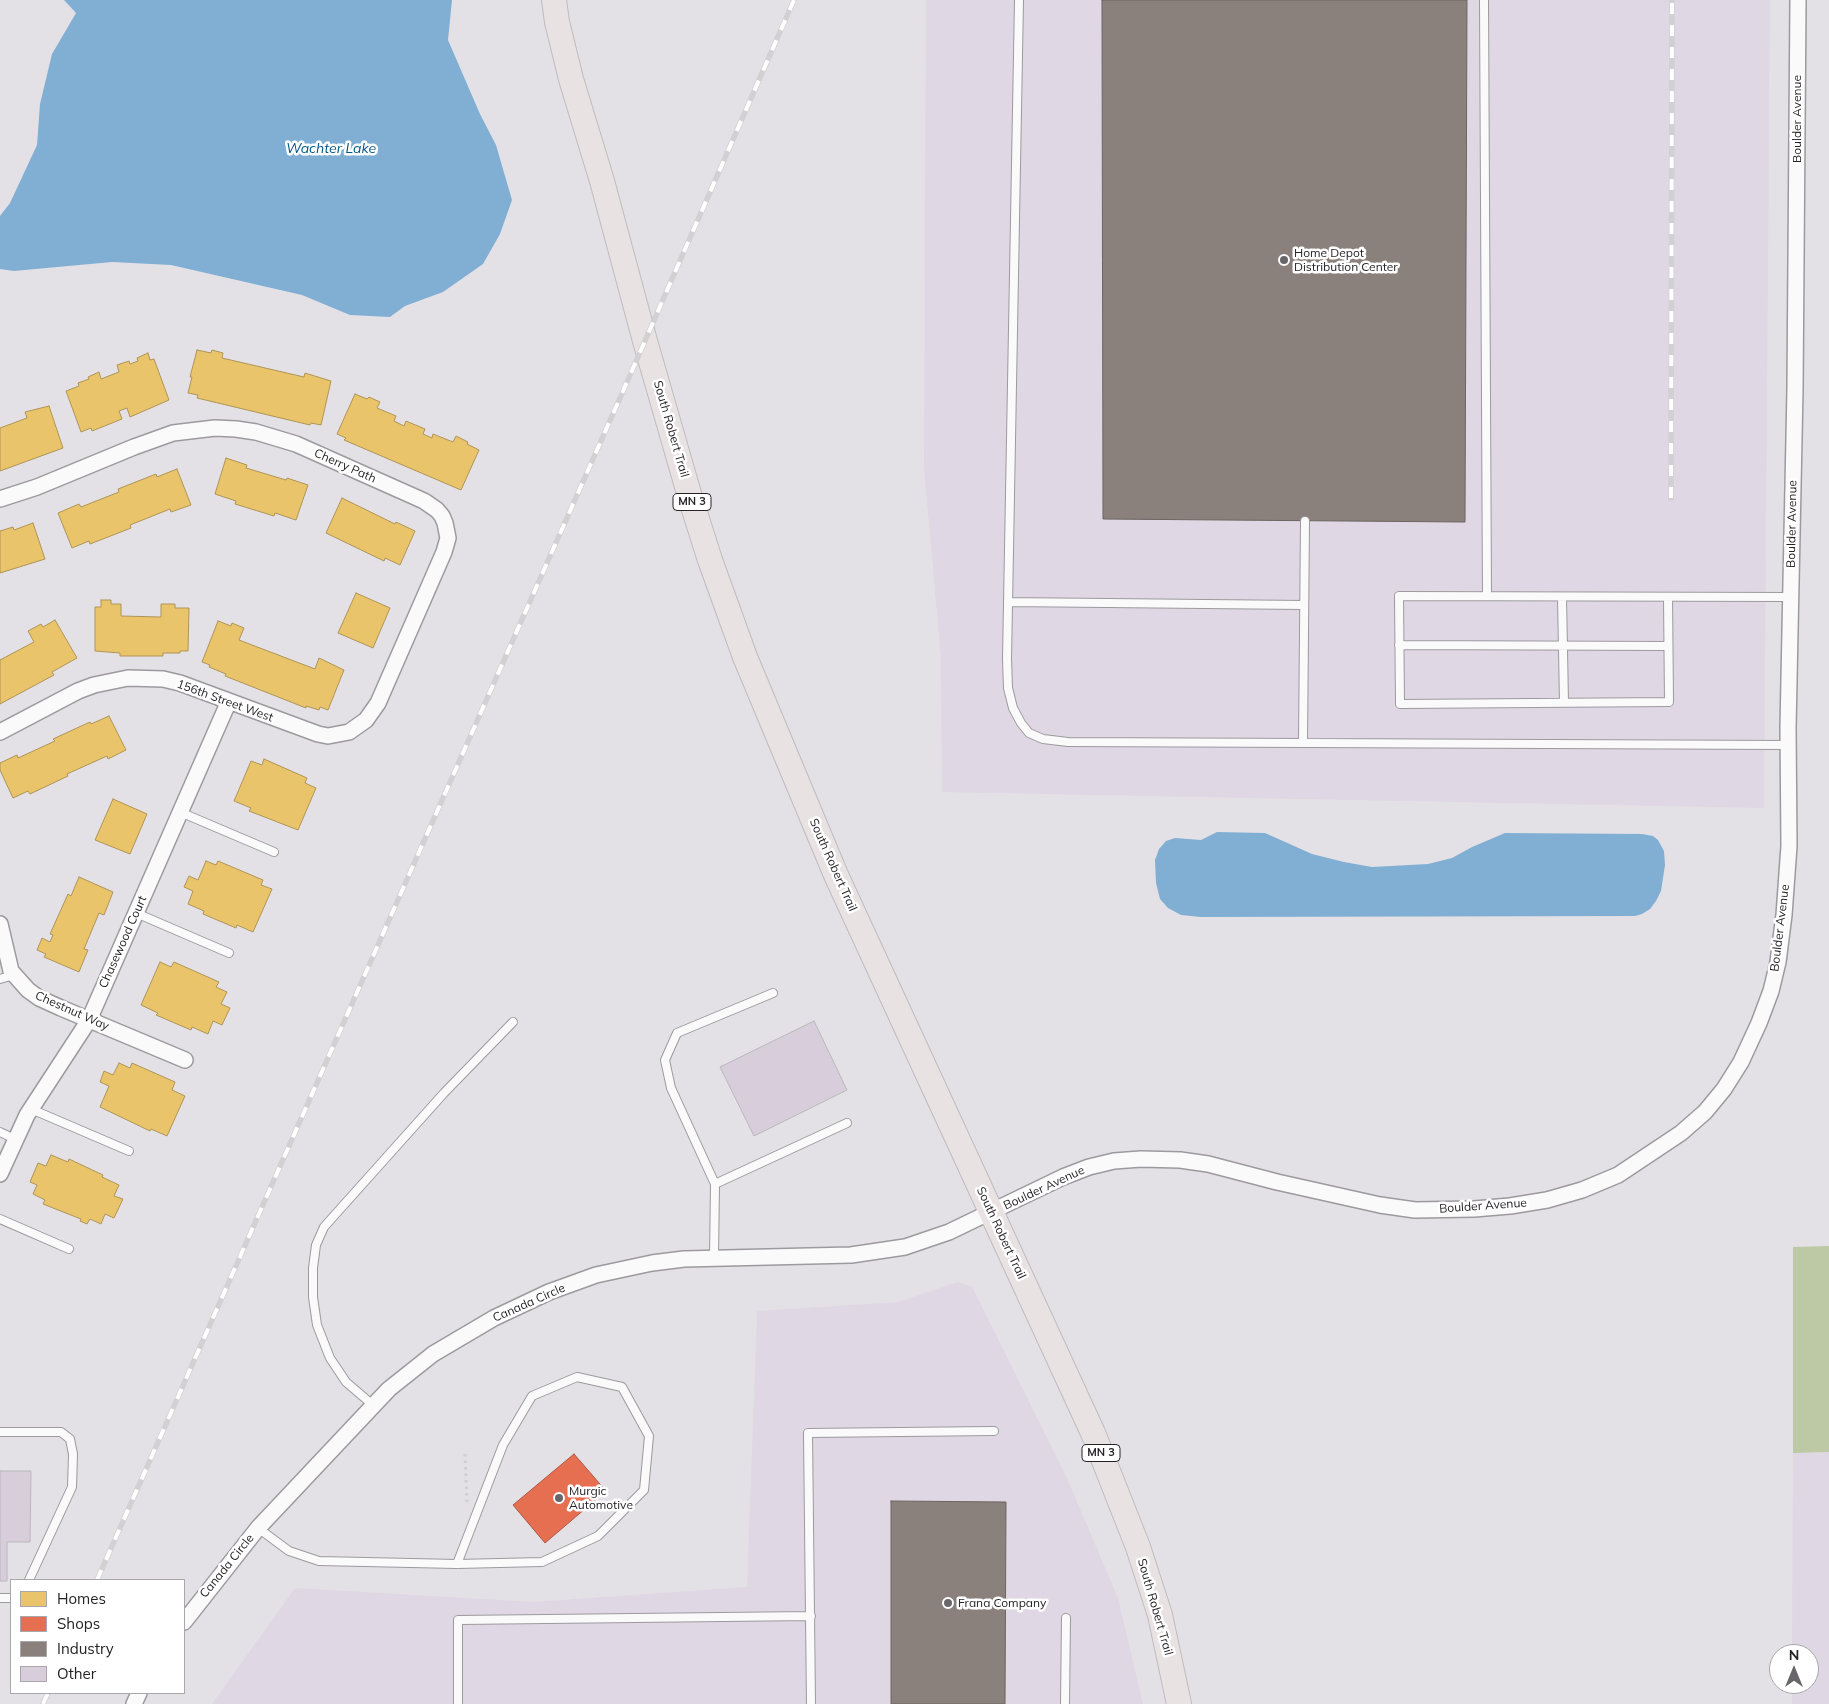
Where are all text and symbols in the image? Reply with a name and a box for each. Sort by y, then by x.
street label: Boulder Avenue [1790,75,1804,163]
water label: Wachter Lake [286,141,376,157]
place label: Home Depot Distribution Center [1294,246,1398,274]
marker: Home Depot Distribution Center [1278,254,1290,266]
street label: South Robert Trail [650,379,692,479]
street label: Cherry Path [312,446,378,486]
street label: Boulder Avenue [1784,480,1800,568]
road number: MN 3 [673,494,711,511]
street label: 156th Street West [175,677,275,725]
street label: South Robert Trail [806,816,860,914]
street label: Boulder Avenue [1768,884,1792,972]
street label: Chasewood Court [96,894,150,990]
street label: Chestnut Way [33,988,111,1034]
street label: Boulder Avenue [1001,1163,1087,1213]
street label: South Robert Trail [973,1185,1029,1281]
street label: Boulder Avenue [1439,1196,1527,1216]
street label: Canada Circle [491,1281,567,1325]
road number: MN 3 [1082,1445,1120,1462]
place label: Murgic Automotive [569,1484,633,1512]
marker: Murgic Automotive [553,1492,565,1504]
street label: Canada Circle [197,1531,257,1601]
street label: South Robert Trail [1134,1557,1176,1657]
legend [10,1579,185,1694]
text: Homes [57,1589,106,1608]
place label: Frana Company [958,1596,1046,1610]
marker: Frana Company [942,1597,954,1609]
text: Shops [57,1614,100,1633]
text: Industry [57,1639,114,1658]
north arrow [1769,1644,1819,1694]
text: N [1789,1646,1799,1664]
text: Other [57,1664,96,1683]

